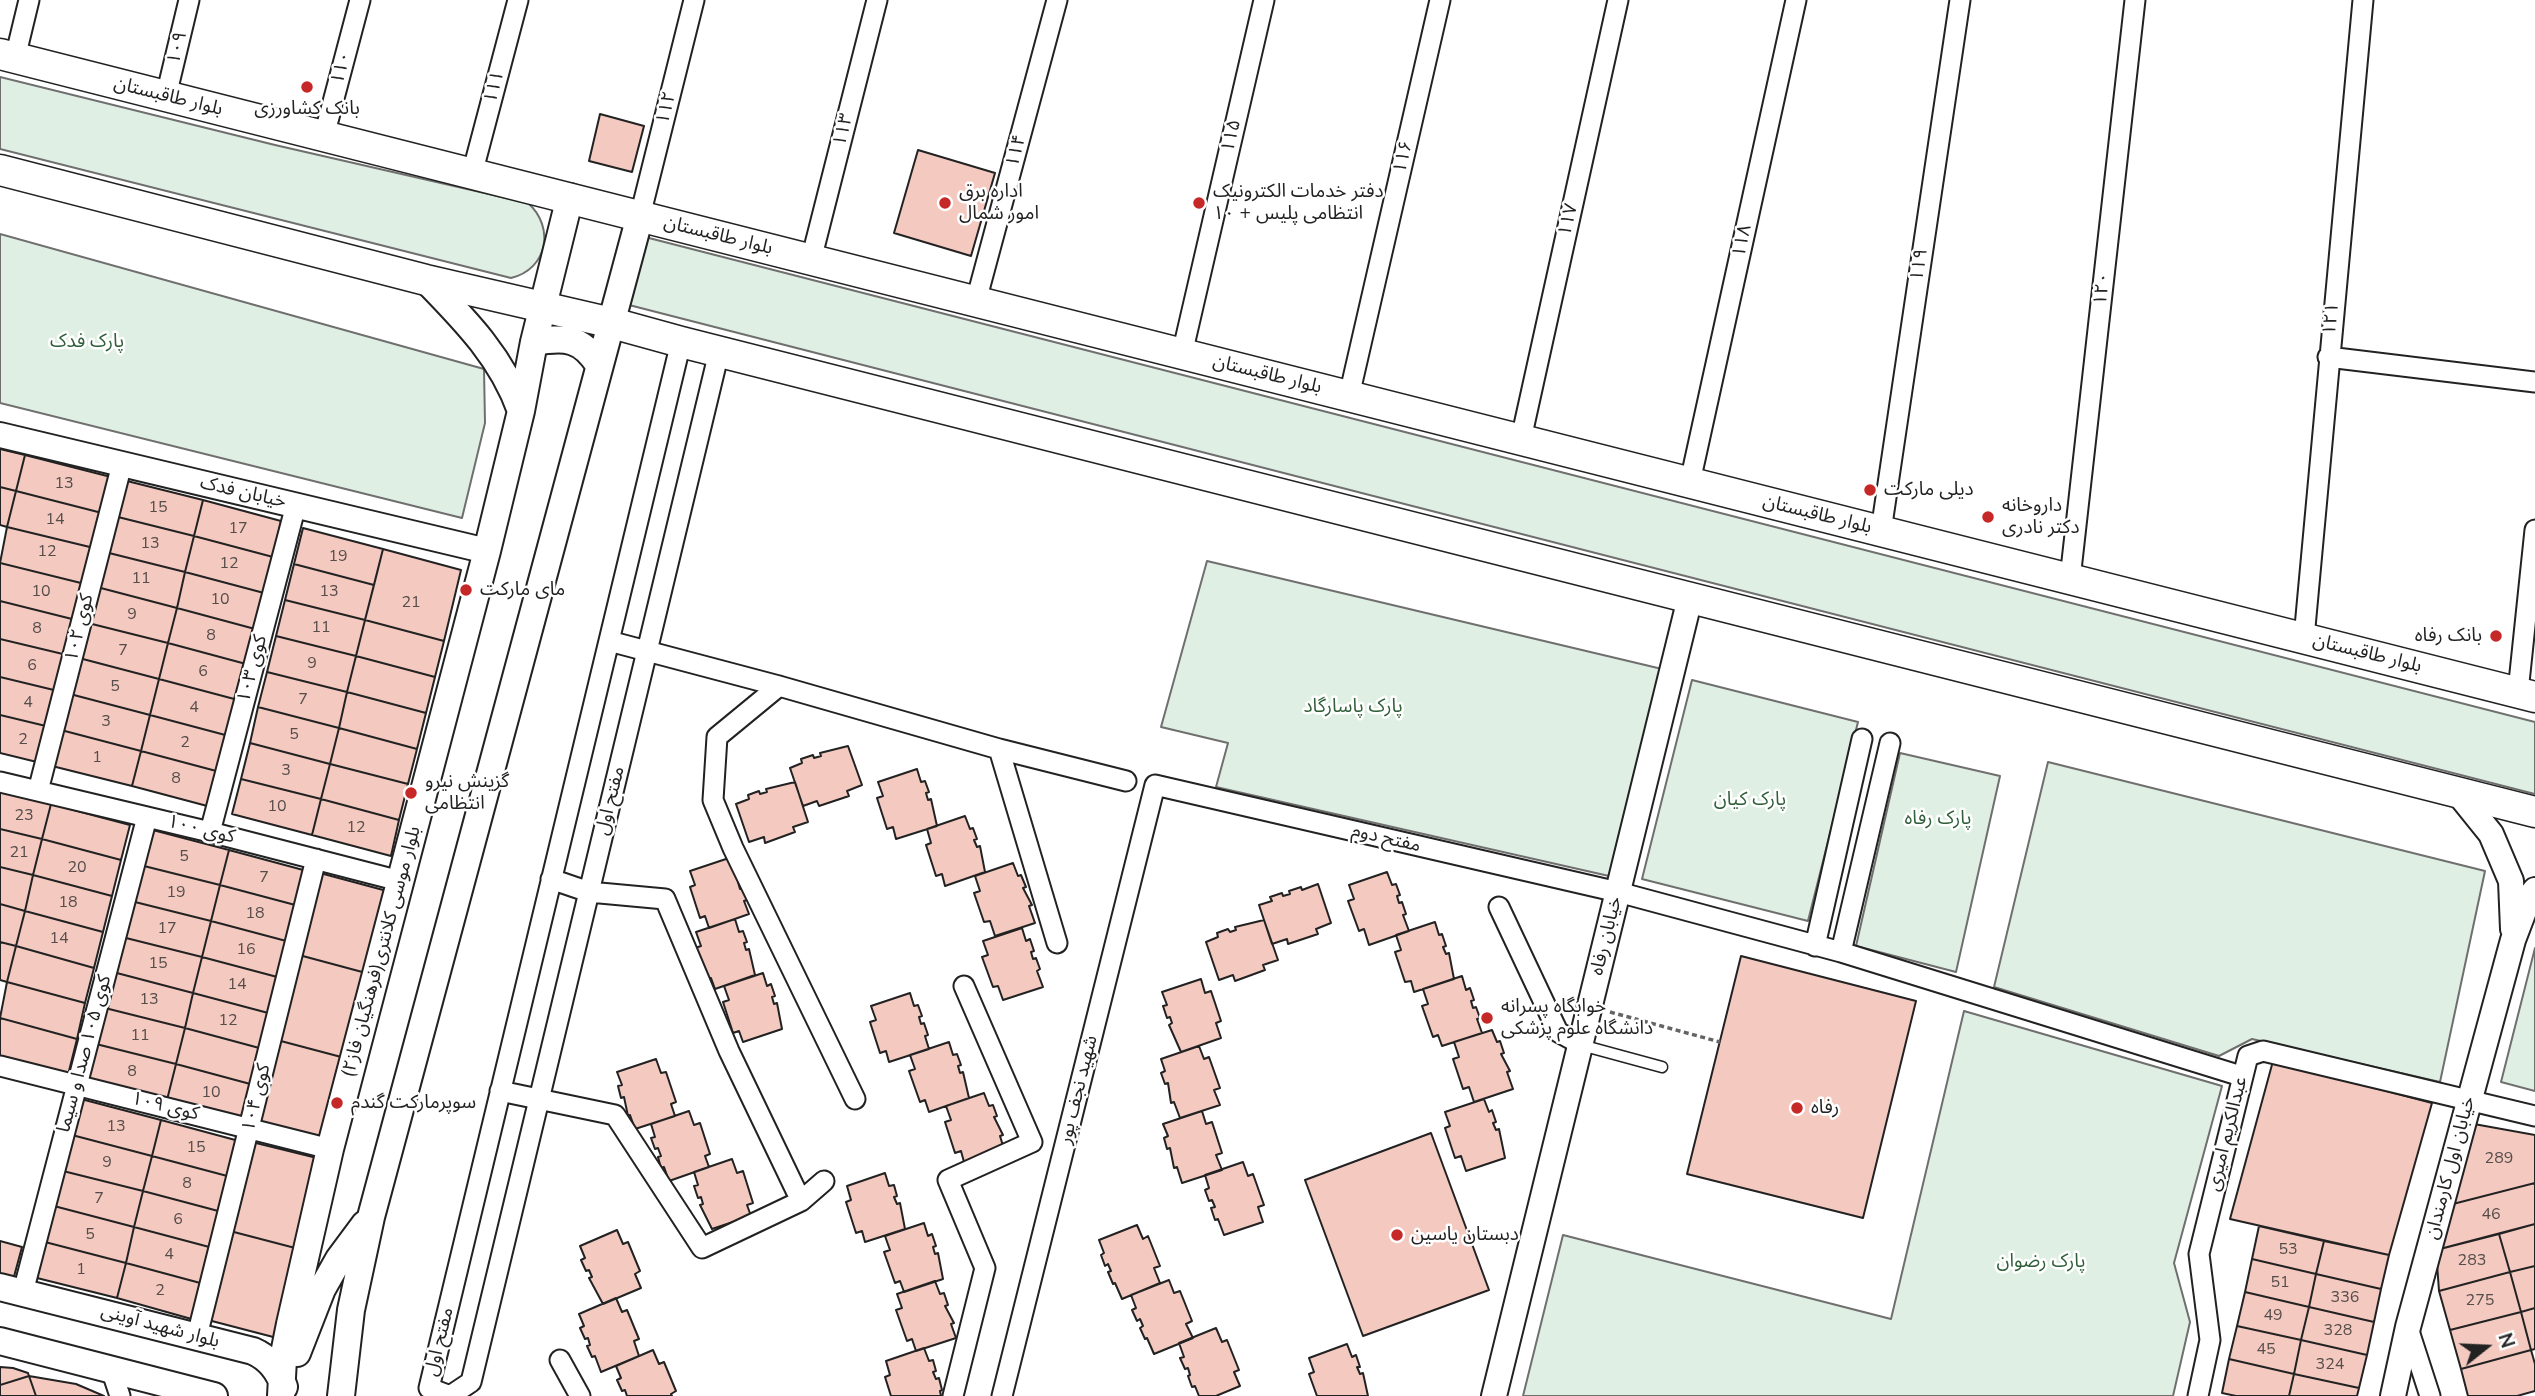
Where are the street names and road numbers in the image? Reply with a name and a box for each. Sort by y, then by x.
street label: ۱۰۹ [163,29,193,67]
street label: ۱۱۰ [327,49,357,87]
street label: ۱۱۱ [480,68,510,106]
street label: بلوار طاقبستان [111,72,225,122]
street label: ۱۱۲ [652,89,682,127]
street label: ۱۱۳ [829,111,859,149]
street label: ۱۱۵ [1217,118,1247,154]
street label: ۱۱۴ [1002,132,1032,170]
street label: ۱۱۶ [1389,139,1419,175]
street label: ۱۱۷ [1554,202,1584,238]
street label: بلوار طاقبستان [661,211,775,261]
street label: ۱۱۸ [1728,223,1758,259]
street label: ۱۱۹ [1906,247,1934,283]
street label: ۱۲۰ [2090,272,2116,306]
street label: ۱۲۱ [2319,302,2345,336]
street label: بلوار طاقبستان [1210,350,1324,400]
street label: خیابان فدک [198,472,288,514]
street label: بلوار طاقبستان [1760,490,1874,540]
street label: کوی ۱۰۲ [61,592,99,664]
street label: بلوار طاقبستان [2310,629,2424,679]
street label: کوی ۱۰۳ [233,633,273,705]
street label: مفتح اول [591,764,631,838]
street label: کوی ۱۰۰ [165,811,237,849]
street label: مفتح دوم [1349,820,1423,858]
street label: بلوار موسی کلانتری(فرهنگیان فاز۲) [337,824,427,1080]
street label: خیابان رفاه [1586,894,1628,978]
street label: کوی ۱۰۵ صدا و سیما [53,973,117,1135]
street label: شهید نجف پور [1054,1033,1104,1147]
street label: کوی ۱۰۴ [238,1062,276,1134]
street label: عبدالکریم امیری [2203,1074,2253,1194]
street label: کوی ۱۰۹ [129,1088,201,1126]
street label: خیابان اول کارمندان [2421,1094,2481,1242]
street label: بلوار شهید آوینی [98,1300,222,1354]
street label: مفتح اول [420,1305,460,1379]

